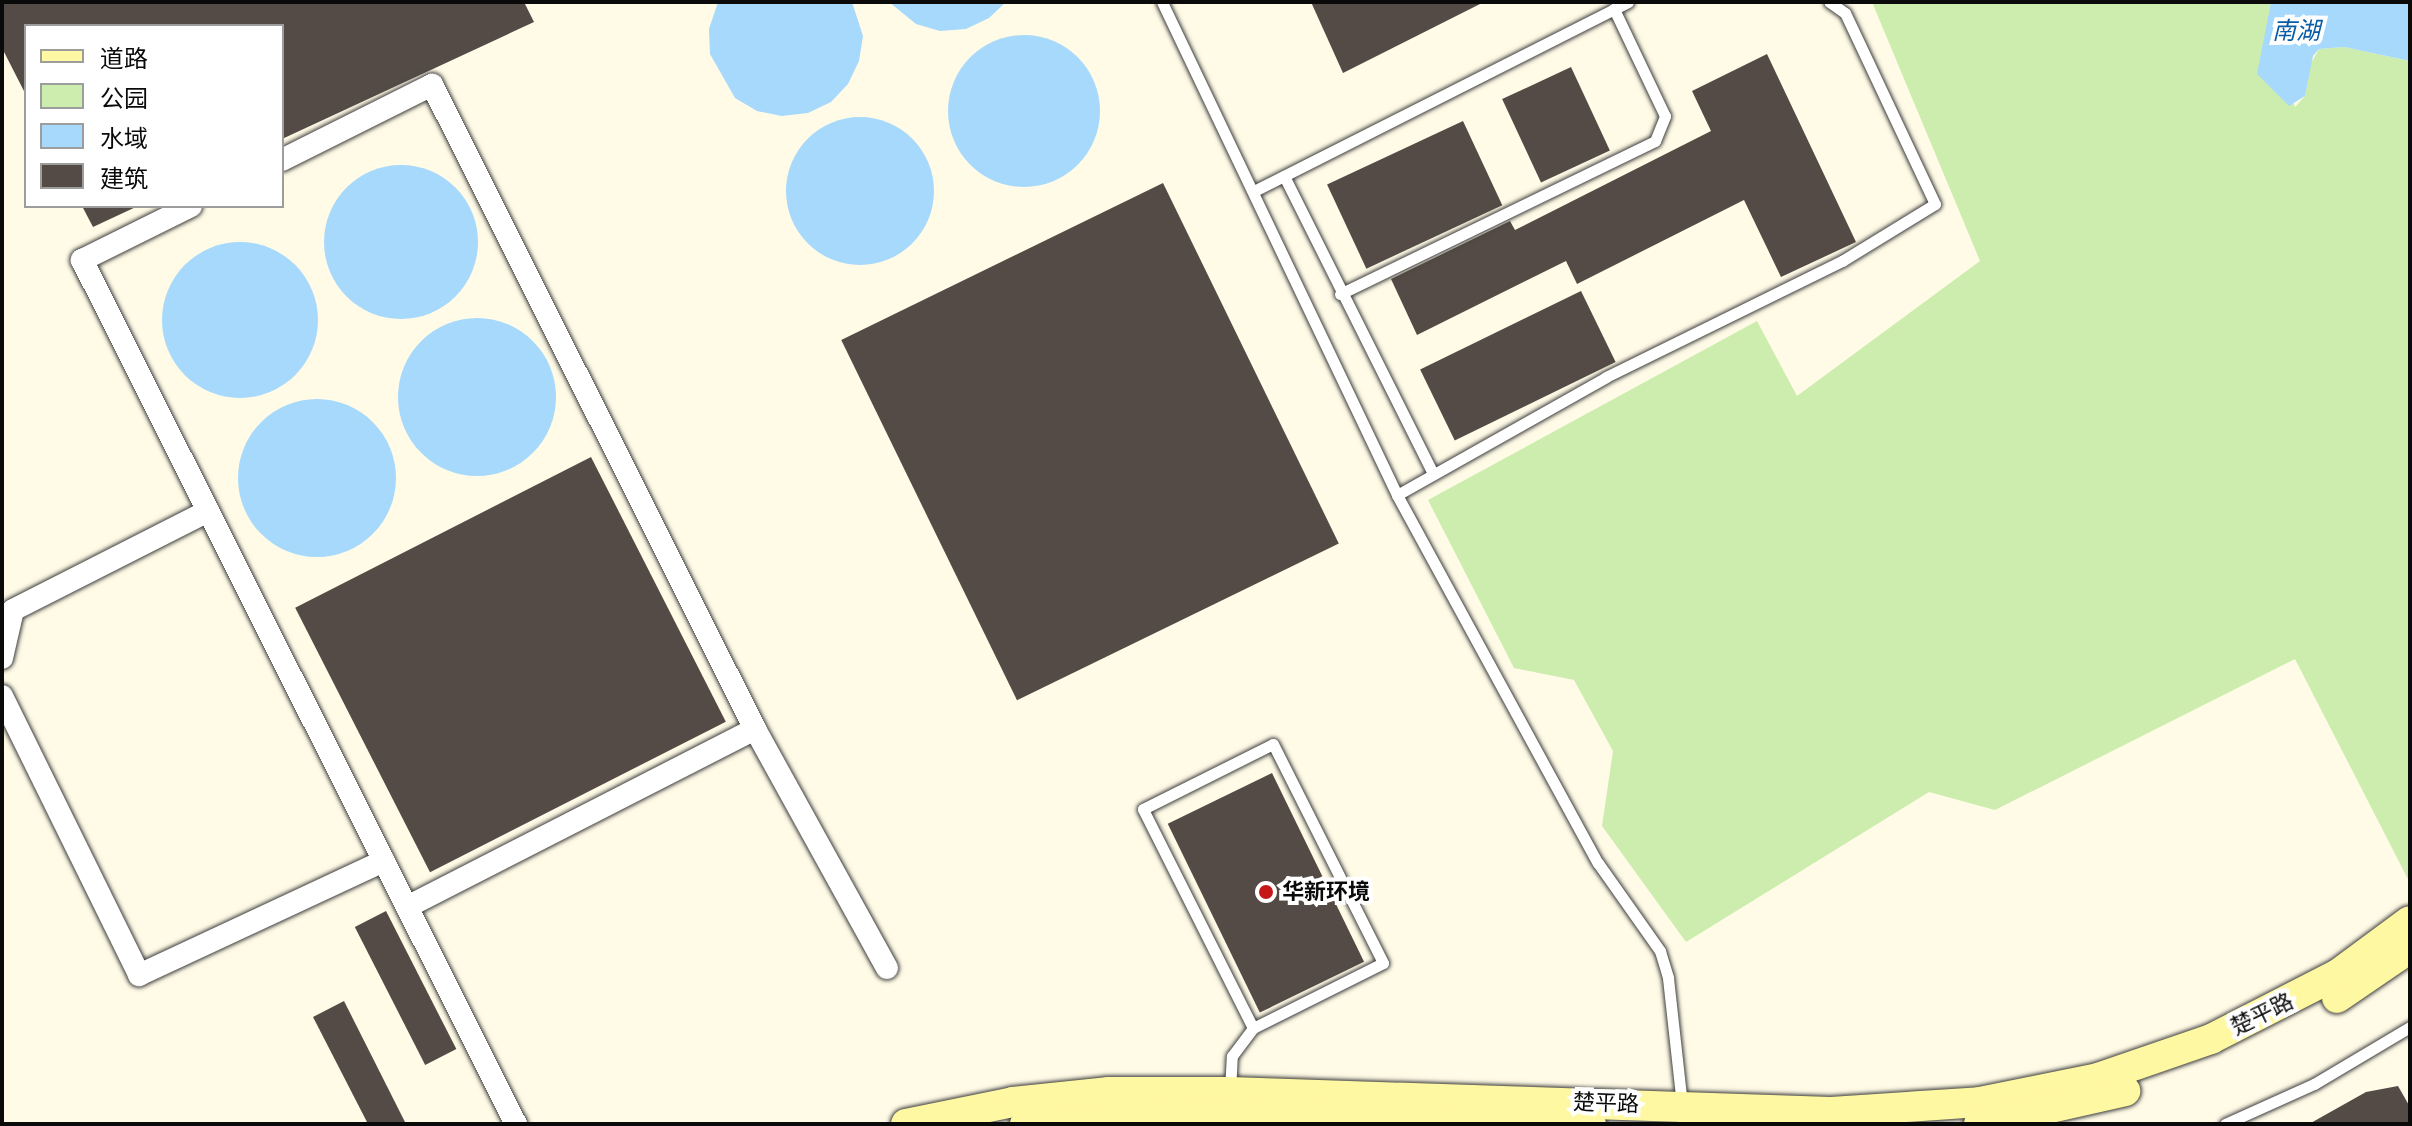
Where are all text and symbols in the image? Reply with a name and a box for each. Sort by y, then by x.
water label: 南湖 [2272,18,2320,46]
legend [24,24,284,208]
text: 道路 [100,45,148,73]
text: 公园 [100,85,148,113]
text: 水域 [100,125,148,153]
text: 建筑 [100,165,148,193]
place label: 华新环境 [1282,879,1370,905]
marker: 华新环境 [1257,883,1275,901]
street label: 楚平路 [2227,988,2297,1040]
street label: 楚平路 [1573,1089,1639,1117]

